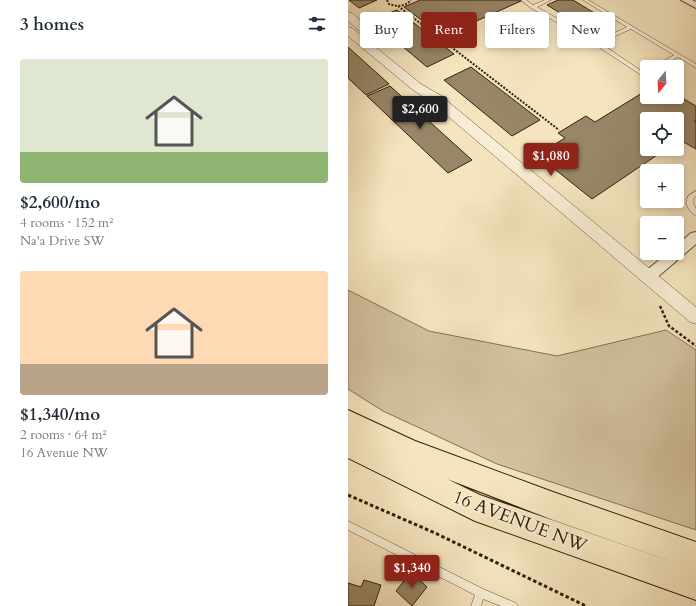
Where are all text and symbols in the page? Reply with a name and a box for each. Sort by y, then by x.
chip: Buy [360,12,413,48]
chip: Rent [421,12,477,48]
chip: Filters [485,12,549,48]
chip: New [557,12,615,48]
text: 3 homes [20,13,84,36]
icon: filters [306,13,328,35]
north arrow [640,60,684,104]
map controls [640,60,684,260]
icon: home [138,85,210,157]
pin: $2,600 [387,96,453,130]
text: $2,600 [401,100,439,118]
button: locate [640,112,684,156]
pin: $1,080 [518,143,584,177]
text: $1,080 [532,147,570,165]
button: + [640,164,684,208]
text: $2,600/mo [20,191,100,214]
text: 4 rooms · 152 m² [20,214,113,232]
button: − [640,216,684,260]
text: Na'a Drive SW [20,232,105,250]
icon: home [138,297,210,369]
text: $1,340/mo [20,403,100,426]
text: 2 rooms · 64 m² [20,426,107,444]
text: 16 Avenue NW [20,444,108,462]
street label: 16 AVENUE NW [449,484,591,559]
pin: $1,340 [379,555,445,589]
text: $1,340 [393,559,431,577]

